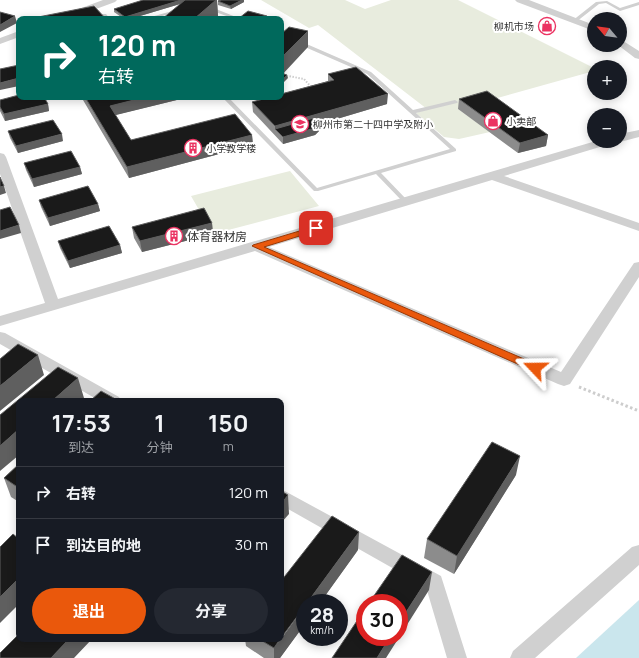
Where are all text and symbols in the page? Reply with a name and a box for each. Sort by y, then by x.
north arrow [587,12,627,52]
map controls [587,12,627,148]
shop icon: 柳机市场 [537,16,557,36]
place label: 柳机市场 [494,19,534,33]
text: 120 m [98,26,176,64]
icon: right [32,32,84,84]
button: + [587,60,627,100]
text: 右转 [98,64,134,88]
button: − [587,108,627,148]
shop icon: 小卖部 [483,111,503,131]
school or university icon: 柳州市第二十四中学及附小 [290,114,310,134]
place label: 小卖部 [506,114,536,128]
place label: 柳州市第二十四中学及附小 [313,117,433,131]
building icon: 小学教学楼 [183,138,203,158]
place label: 小学教学楼 [206,141,256,155]
pin [299,211,333,245]
icon: arrive [305,217,327,239]
building icon: 体育器材房 [164,226,184,246]
place label: 体育器材房 [187,228,247,245]
position arrow [514,347,556,389]
text: 17:53 [52,406,111,439]
text: 1 [154,406,165,439]
text: 150 [208,406,248,439]
text: m [223,437,234,455]
text: 到达 [68,438,94,456]
text: 分钟 [147,438,173,456]
icon: right [32,482,54,504]
text: 120 m [229,482,268,503]
text: 右转 [66,483,96,504]
icon: arrive [32,534,54,556]
text: 30 m [235,534,268,555]
text: 到达目的地 [66,535,141,556]
button: 退出 [32,588,146,634]
button: 分享 [154,588,268,634]
speed limit sign: 30 [356,594,408,646]
text: 28 [310,601,334,628]
text: km/h [310,623,334,637]

